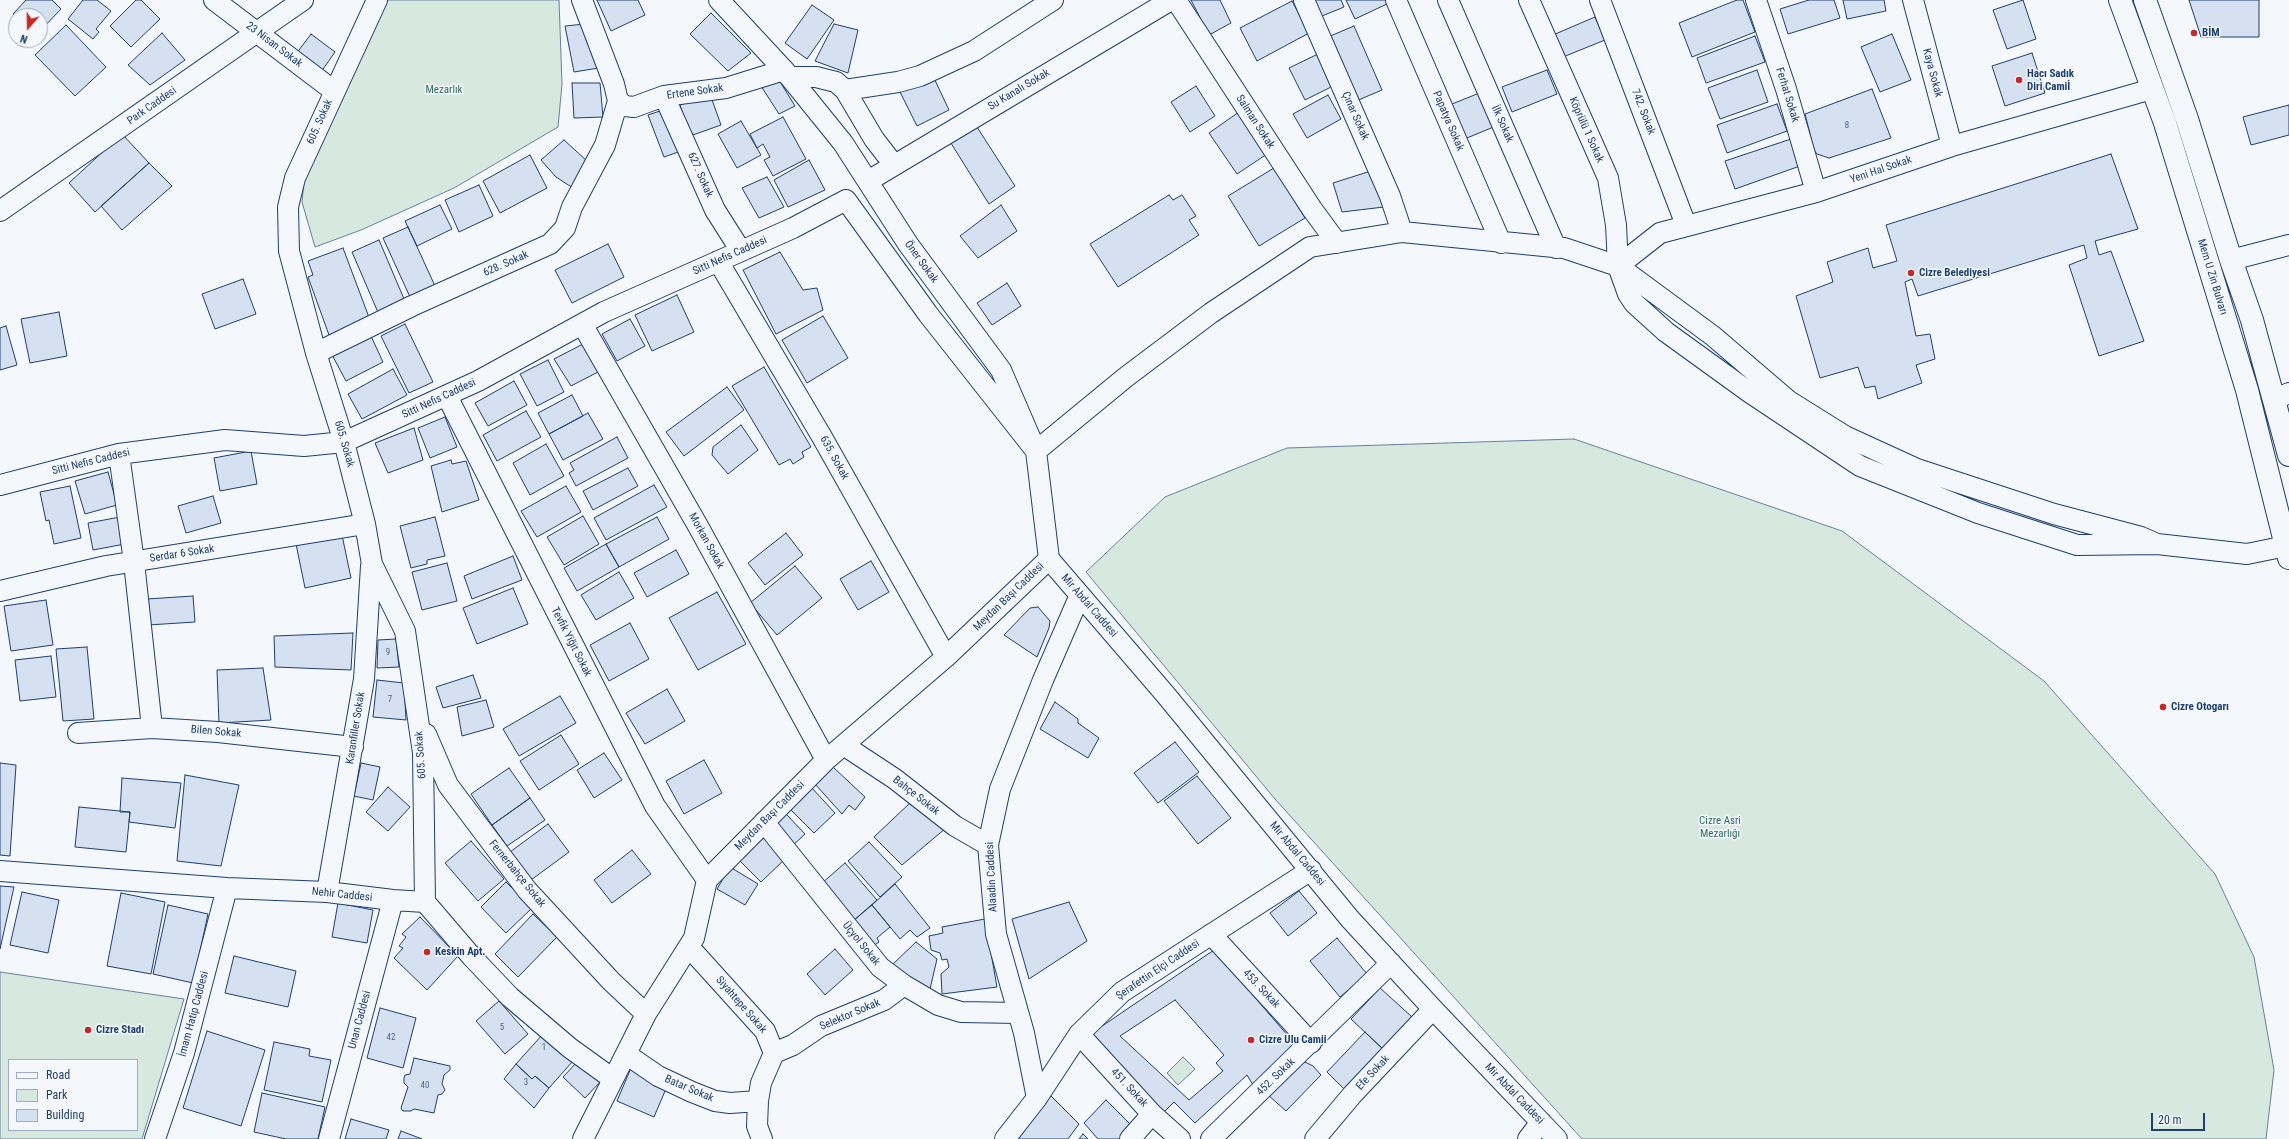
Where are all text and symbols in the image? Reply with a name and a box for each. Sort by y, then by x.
north arrow [8,8,48,48]
street label: 23 Nisan Sokak [243,19,305,71]
place label: BİM [2202,26,2219,40]
marker: BİM [2189,28,2199,38]
text: N [19,32,29,46]
street label: Kaya Sokak [1919,47,1945,99]
street label: Su Kanalı Sokak [986,66,1052,114]
street label: Ferhat Sokak [1772,66,1802,124]
place label: Hacı Sadık Diri Camiİ [2027,67,2074,93]
marker: Hacı Sadık Diri Camiİ [2014,75,2024,85]
street label: Ertene Sokak [666,82,724,102]
park label: Mezarlık [426,83,462,97]
street label: Park Caddesi [125,84,179,128]
street label: 742. Sokak [1628,87,1658,137]
street label: Papatya Sokak [1429,89,1467,153]
street label: Çınar Sokak [1338,90,1372,142]
street label: Salman Sokak [1233,93,1277,151]
street label: Köprülü 1 Sokak [1566,95,1606,165]
street label: 605. Sokak [304,97,336,147]
street label: İlk Sokak [1488,103,1516,145]
house number: 8 [1845,121,1849,131]
street label: 627. Sokak [684,150,716,200]
street label: Yeni Hal Sokak [1848,153,1914,187]
street label: Sitti Nefis Caddesi [691,234,769,278]
street label: Mem U Zin Bulvarı [2194,237,2230,317]
street label: Öner Sokak [901,238,941,286]
street label: 628. Sokak [481,248,531,280]
place label: Cizre Belediyesi [1919,266,1990,280]
marker: Cizre Belediyesi [1906,268,1916,278]
street label: Sitti Nefis Caddesi [400,376,478,422]
street label: 605. Sokak [331,419,357,469]
street label: 635. Sokak [817,434,851,482]
street label: Sitti Nefis Caddesi [51,446,131,478]
street label: Morkan Sokak [685,511,727,571]
street label: Serdar 6 Sokak [149,542,215,566]
street label: Meydan Başı Caddesi [971,560,1047,634]
street label: Mir Abdal Caddesi [1058,572,1120,640]
street label: Tevfik Yiğit Sokak [548,605,594,679]
house number: 9 [386,648,390,658]
street label: Karanfiller Sokak [344,691,368,765]
house number: 7 [388,695,392,705]
place label: Cizre Otogarı [2171,700,2229,714]
marker: Cizre Otogarı [2158,702,2168,712]
street label: Bilen Sokak [190,723,242,741]
street label: 605. Sokak [413,731,429,779]
street label: Bahçe Sokak [890,774,942,818]
street label: Meydan Başı Caddesi [732,778,808,854]
park label: Cizre Asri Mezarlığı [1699,814,1741,840]
street label: Mir Abdal Caddesi [1266,819,1328,889]
street label: Fernerbahçe Sokak [486,838,548,910]
street label: Alaadin Caddesi [984,842,1000,912]
street label: Nehir Caddesi [311,885,373,905]
street label: Üçyol Sokak [839,919,883,969]
street label: Şerafettin Elçi Caddesi [1114,937,1202,1003]
place label: Keskin Apt. [435,945,486,959]
marker: Keskin Apt. [422,947,432,957]
street label: 453. Sokak [1240,967,1282,1011]
street label: İmam Hatip Caddesi [176,970,212,1058]
street label: Siyahtepe Sokak [713,974,769,1036]
street label: Unan Caddesi [346,989,374,1051]
street label: Selektor Sokak [818,996,882,1034]
place label: Cizre Stadı [96,1023,144,1037]
house number: 5 [500,1023,504,1033]
marker: Cizre Stadı [83,1025,93,1035]
house number: 42 [387,1033,395,1043]
place label: Cizre Ulu Camii [1259,1033,1326,1047]
marker: Cizre Ulu Camii [1246,1035,1256,1045]
house number: 1 [542,1043,546,1053]
street label: Efe Sokak [1354,1053,1392,1093]
street label: 452. Sokak [1254,1056,1298,1098]
legend [8,1059,138,1131]
street label: Mir Abdal Caddesi [1482,1061,1546,1127]
street label: 451. Sokak [1108,1066,1150,1110]
text: Road [46,1068,70,1082]
street label: Batar Sokak [662,1073,716,1105]
house number: 3 [524,1078,528,1088]
house number: 40 [421,1081,429,1091]
text: Park [46,1088,67,1102]
scale bar [2153,1105,2207,1131]
text: Building [46,1108,84,1122]
text: 20 m [2158,1113,2182,1127]

